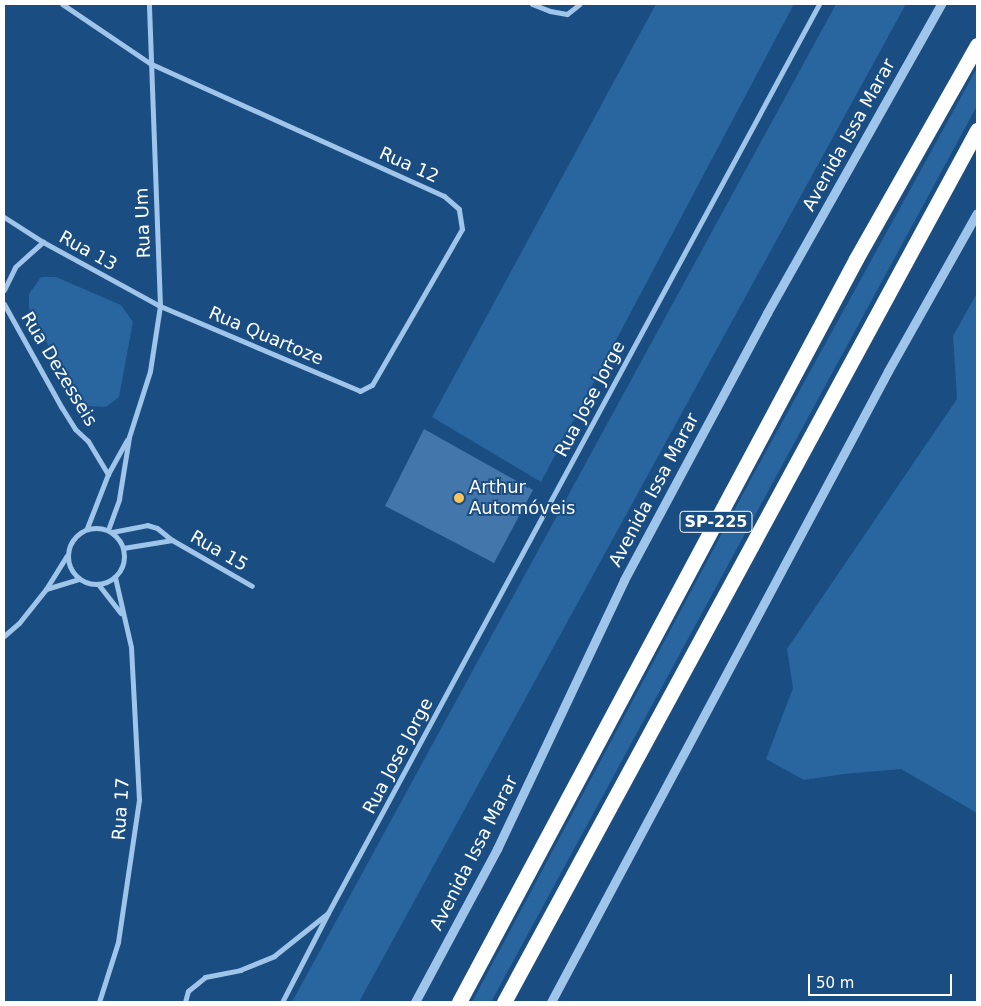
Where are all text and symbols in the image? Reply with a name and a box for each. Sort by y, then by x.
street label: Avenida Issa Marar [798,55,900,215]
street label: Rua 12 [376,142,442,188]
street label: Rua Um [131,187,155,259]
street label: Rua 13 [55,226,121,276]
street label: Rua Quartoze [205,302,327,370]
street label: Rua Dezesseis [16,308,102,430]
street label: Rua Jose Jorge [550,337,630,461]
street label: Avenida Issa Marar [604,410,704,570]
place label: Arthur Automóveis [469,477,575,520]
marker: Arthur Automóveis [453,492,465,504]
road number: SP-225 [678,508,754,536]
street label: Rua 15 [186,526,252,576]
street label: Rua Jose Jorge [358,694,438,818]
street label: Avenida Issa Marar [426,772,522,934]
street label: Rua 17 [108,777,134,841]
scale bar [811,964,955,996]
text: 50 m [816,974,854,992]

